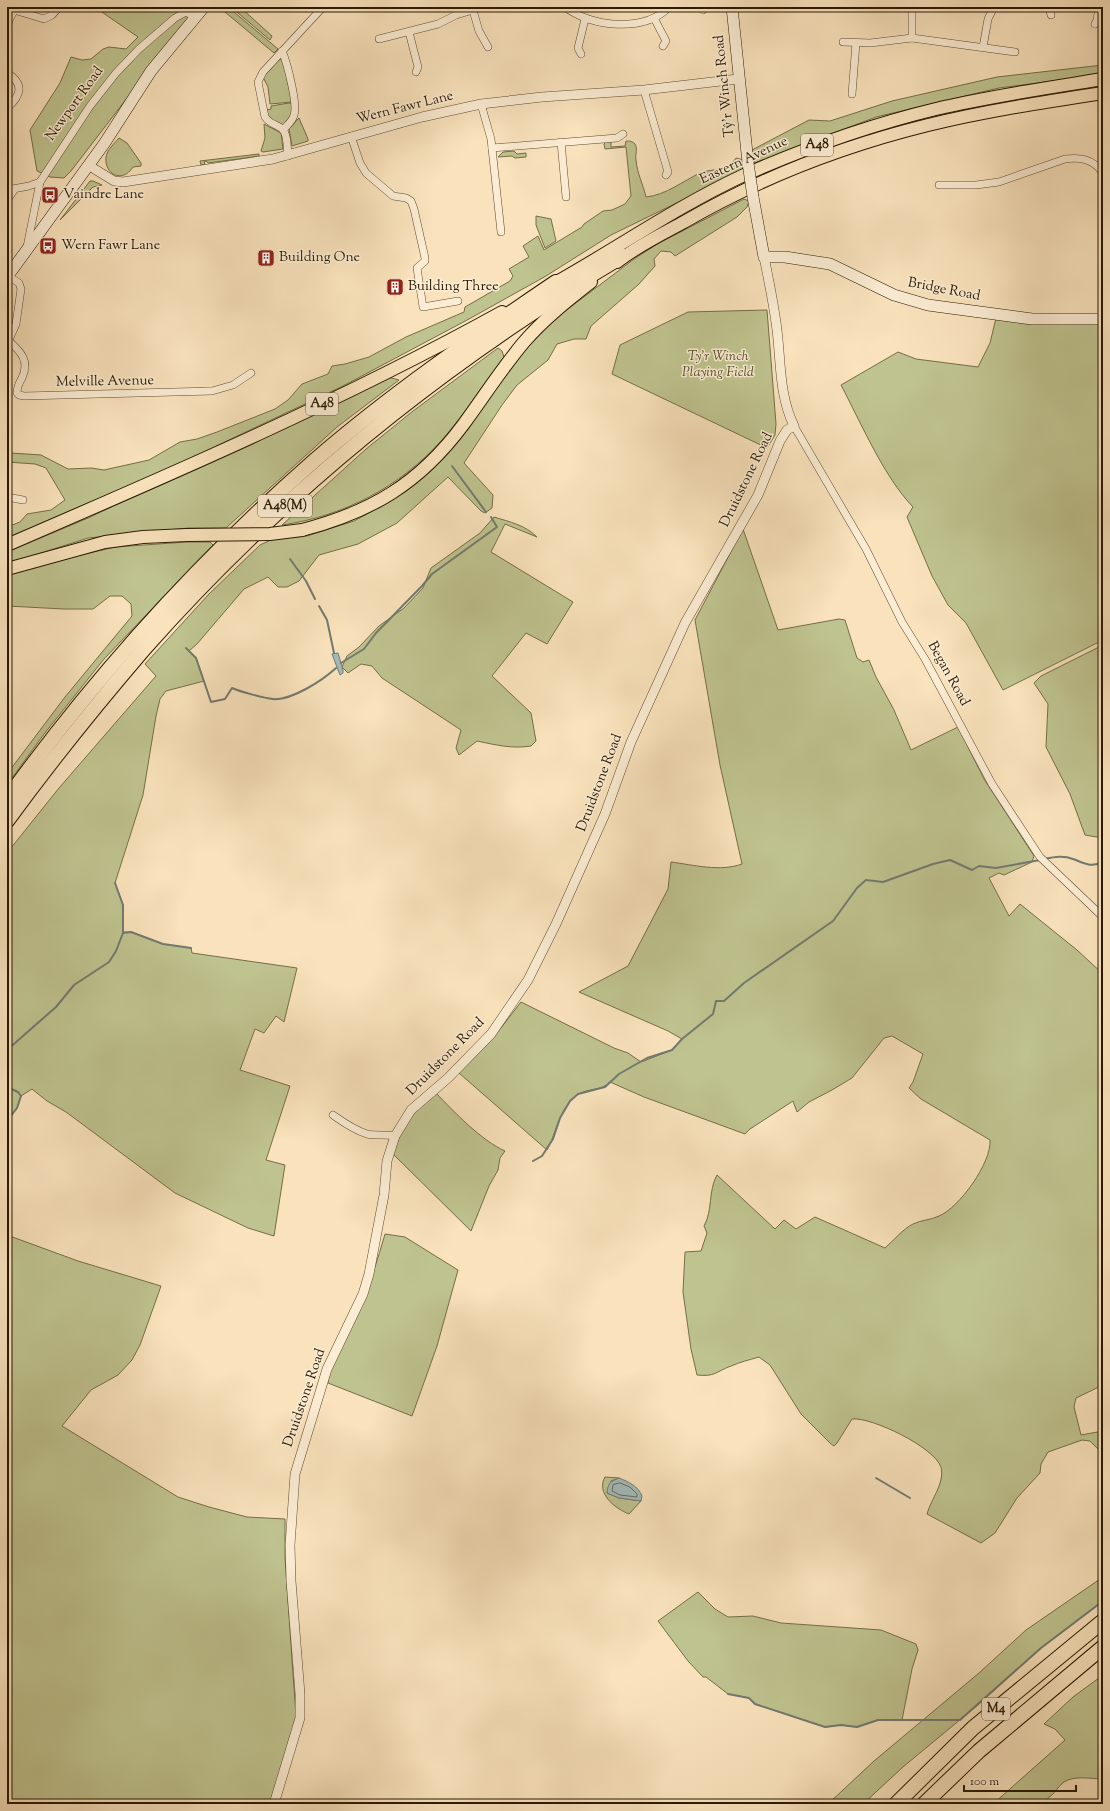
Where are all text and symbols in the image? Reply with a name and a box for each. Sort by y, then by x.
street label: Tŷ'r Winch Road [710,34,740,138]
street label: Newport Road [41,63,109,145]
street label: Wern Fawr Lane [354,86,456,130]
street label: Eastern Avenue [697,132,791,190]
road number: A48 [801,134,833,156]
bus stop icon: Vaindre Lane [40,185,60,205]
place label: Vaindre Lane [63,185,144,205]
bus stop icon: Wern Fawr Lane [38,236,58,256]
place label: Wern Fawr Lane [61,236,160,256]
building icon: Building One [256,248,276,268]
place label: Building One [279,248,360,268]
street label: Bridge Road [906,273,982,307]
building icon: Building Three [385,277,405,297]
place label: Building Three [408,277,499,297]
park label: Ty'r Winch Playing Field [682,347,754,383]
street label: Melville Avenue [56,371,154,393]
road number: A48 [306,393,338,415]
street label: Druidstone Road [715,429,779,531]
road number: A48(M) [258,495,312,517]
street label: Began Road [922,638,974,710]
street label: Druidstone Road [572,731,628,835]
street label: Druidstone Road [402,1013,490,1101]
street label: Druidstone Road [279,1346,331,1450]
road number: M4 [982,1698,1010,1720]
scale bar [964,1767,1076,1793]
text: 100 m [970,1773,999,1791]

